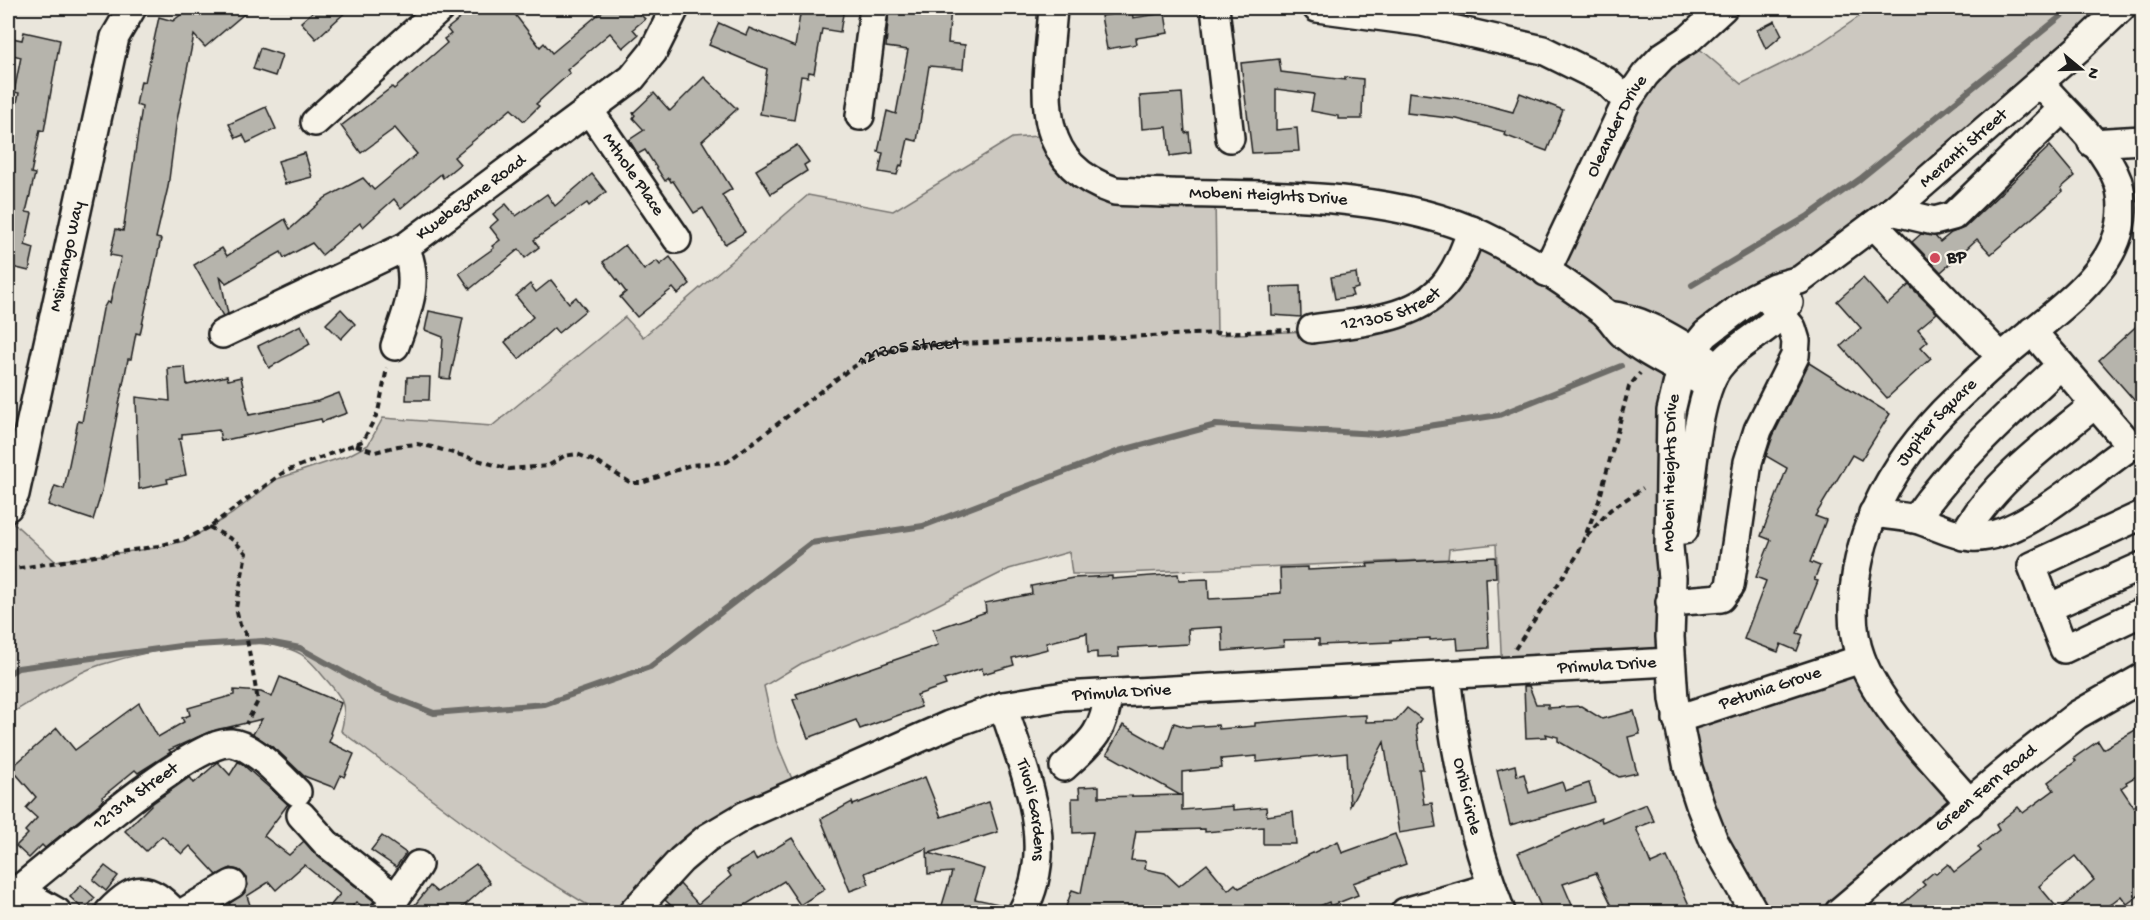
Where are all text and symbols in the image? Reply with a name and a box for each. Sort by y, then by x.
north arrow [2051,39,2111,99]
text: N [2081,65,2103,81]
street label: Oleander Drive [1582,71,1653,181]
street label: Meranti Street [1915,103,2013,193]
street label: Mthole Place [597,129,669,220]
street label: Kwebezane Road [412,149,531,245]
street label: Mobeni Heights Drive [1189,183,1349,211]
street label: Msimango Way [45,199,89,314]
place label: BP [1946,248,1967,269]
marker: BP [1928,251,1942,265]
street label: 121305 Street [1339,282,1447,336]
street label: 121305 Street [853,333,963,373]
street label: Jupiter Square [1892,374,1982,471]
street label: Mobeni Heights Drive [1658,391,1685,552]
street label: Primula Drive [1556,652,1658,679]
street label: Petunia Grove [1716,662,1825,715]
street label: Primula Drive [1071,679,1172,706]
street label: Green Fern Road [1931,739,2042,837]
street label: Tivoli Gardens [1011,755,1049,863]
street label: Oribi Circle [1448,756,1486,838]
street label: 121314 Street [88,757,184,836]

